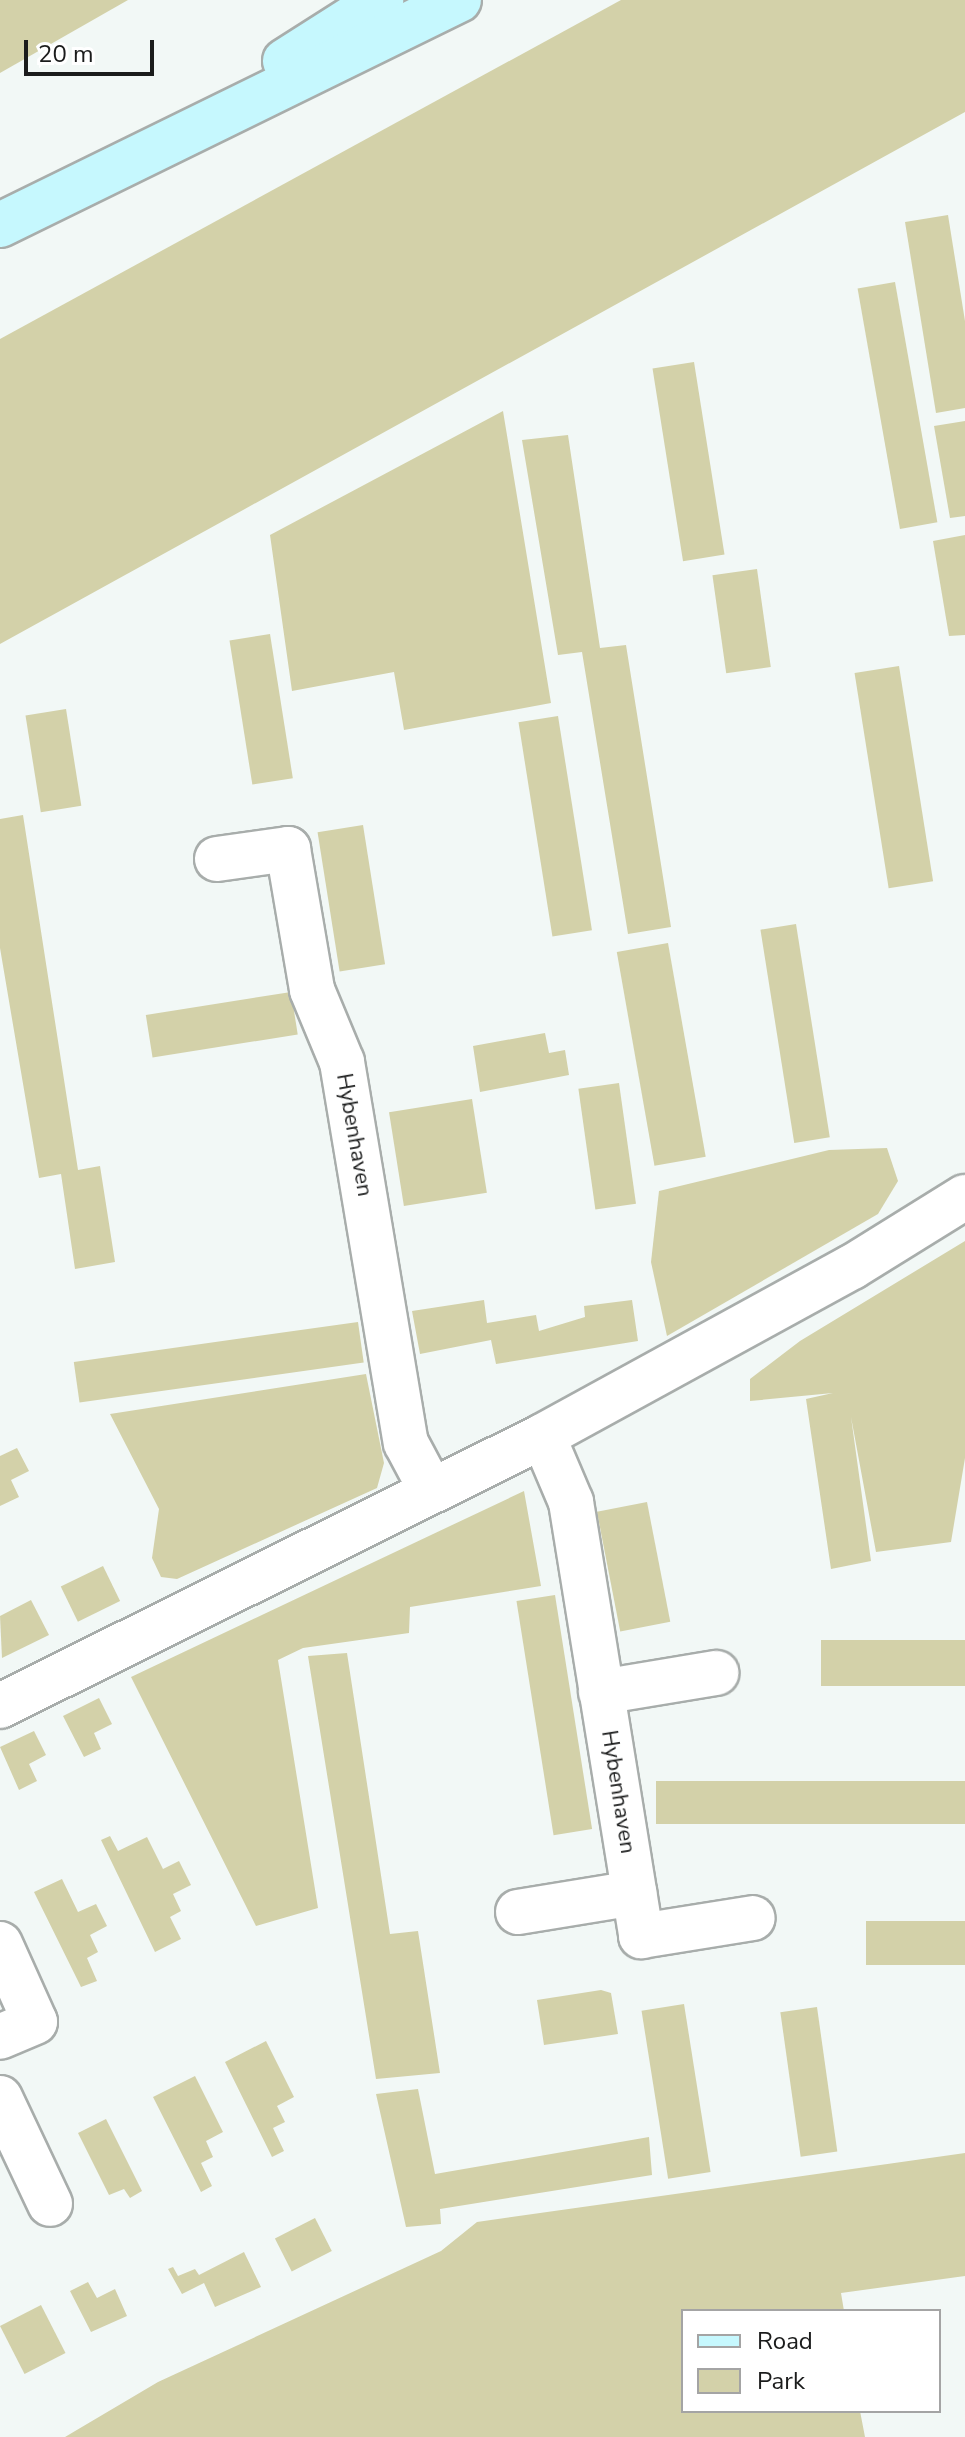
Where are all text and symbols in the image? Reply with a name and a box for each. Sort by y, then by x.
scale bar [28,24,158,74]
text: 20 m [38,38,94,70]
street label: Hybenhaven [330,1071,378,1199]
street label: Hybenhaven [595,1728,641,1856]
legend [681,2309,941,2413]
text: Road [757,2325,813,2357]
text: Park [757,2365,805,2397]

